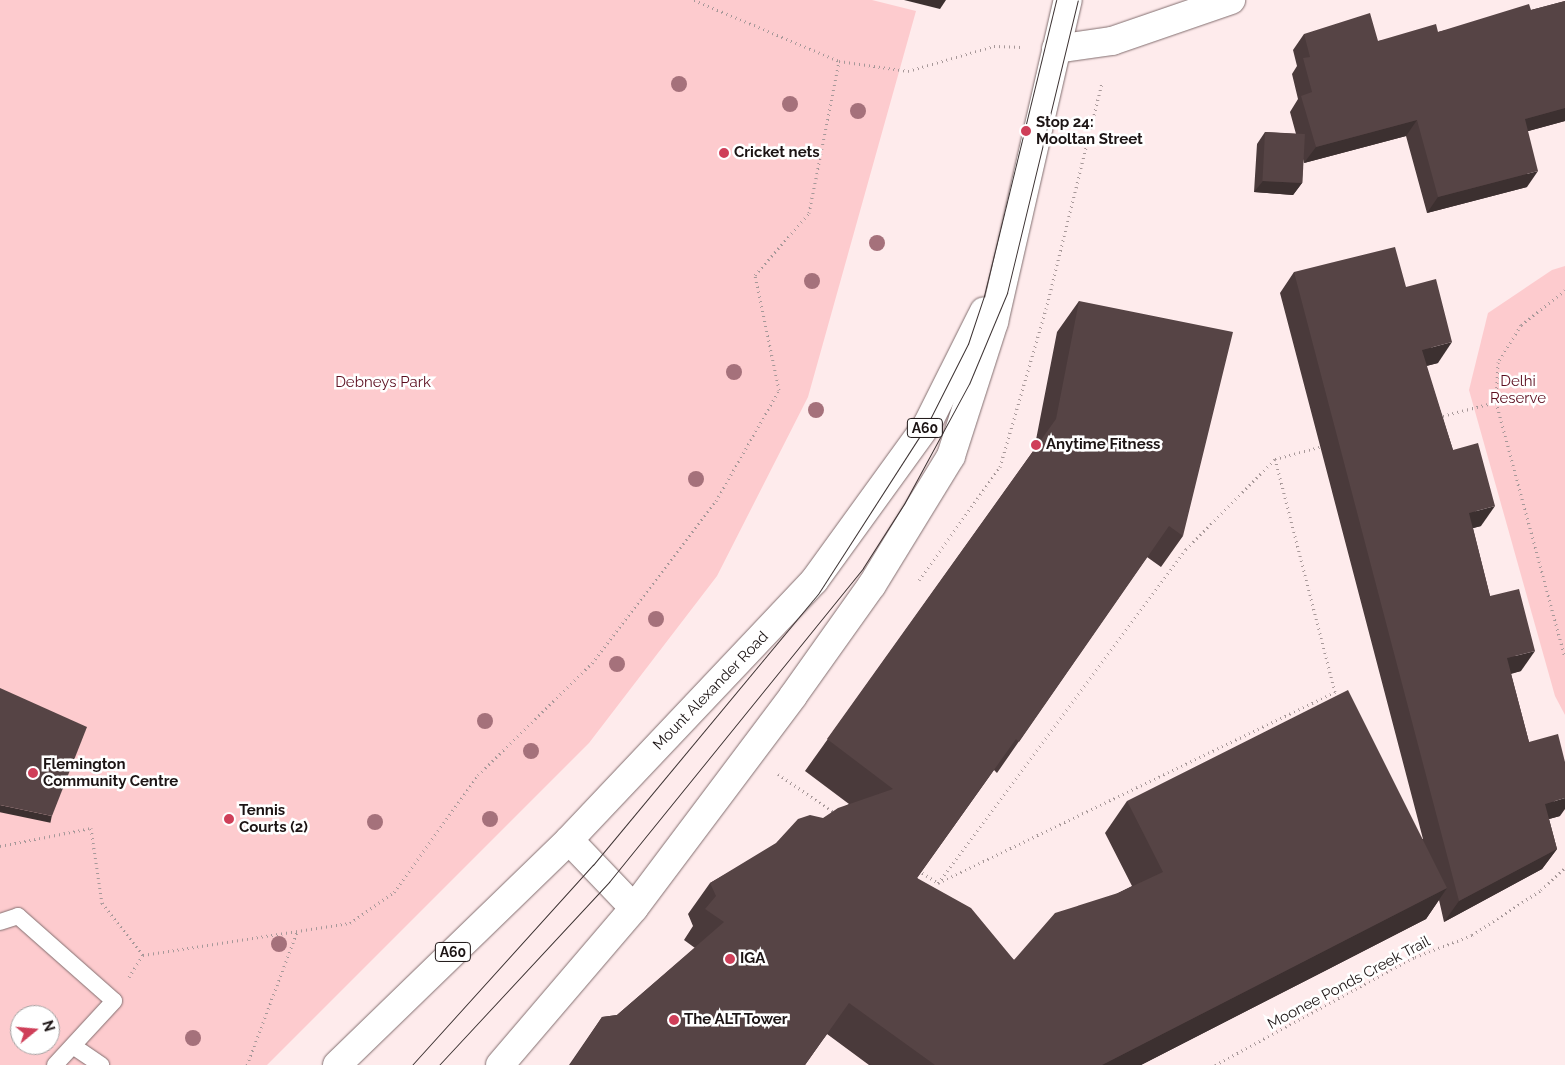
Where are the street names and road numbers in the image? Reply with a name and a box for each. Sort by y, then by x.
road number: A60 [906,416,944,439]
street label: Mount Alexander Road [649,628,773,754]
street label: Moonee Ponds Creek Trail [1265,932,1433,1034]
road number: A60 [434,940,472,964]

